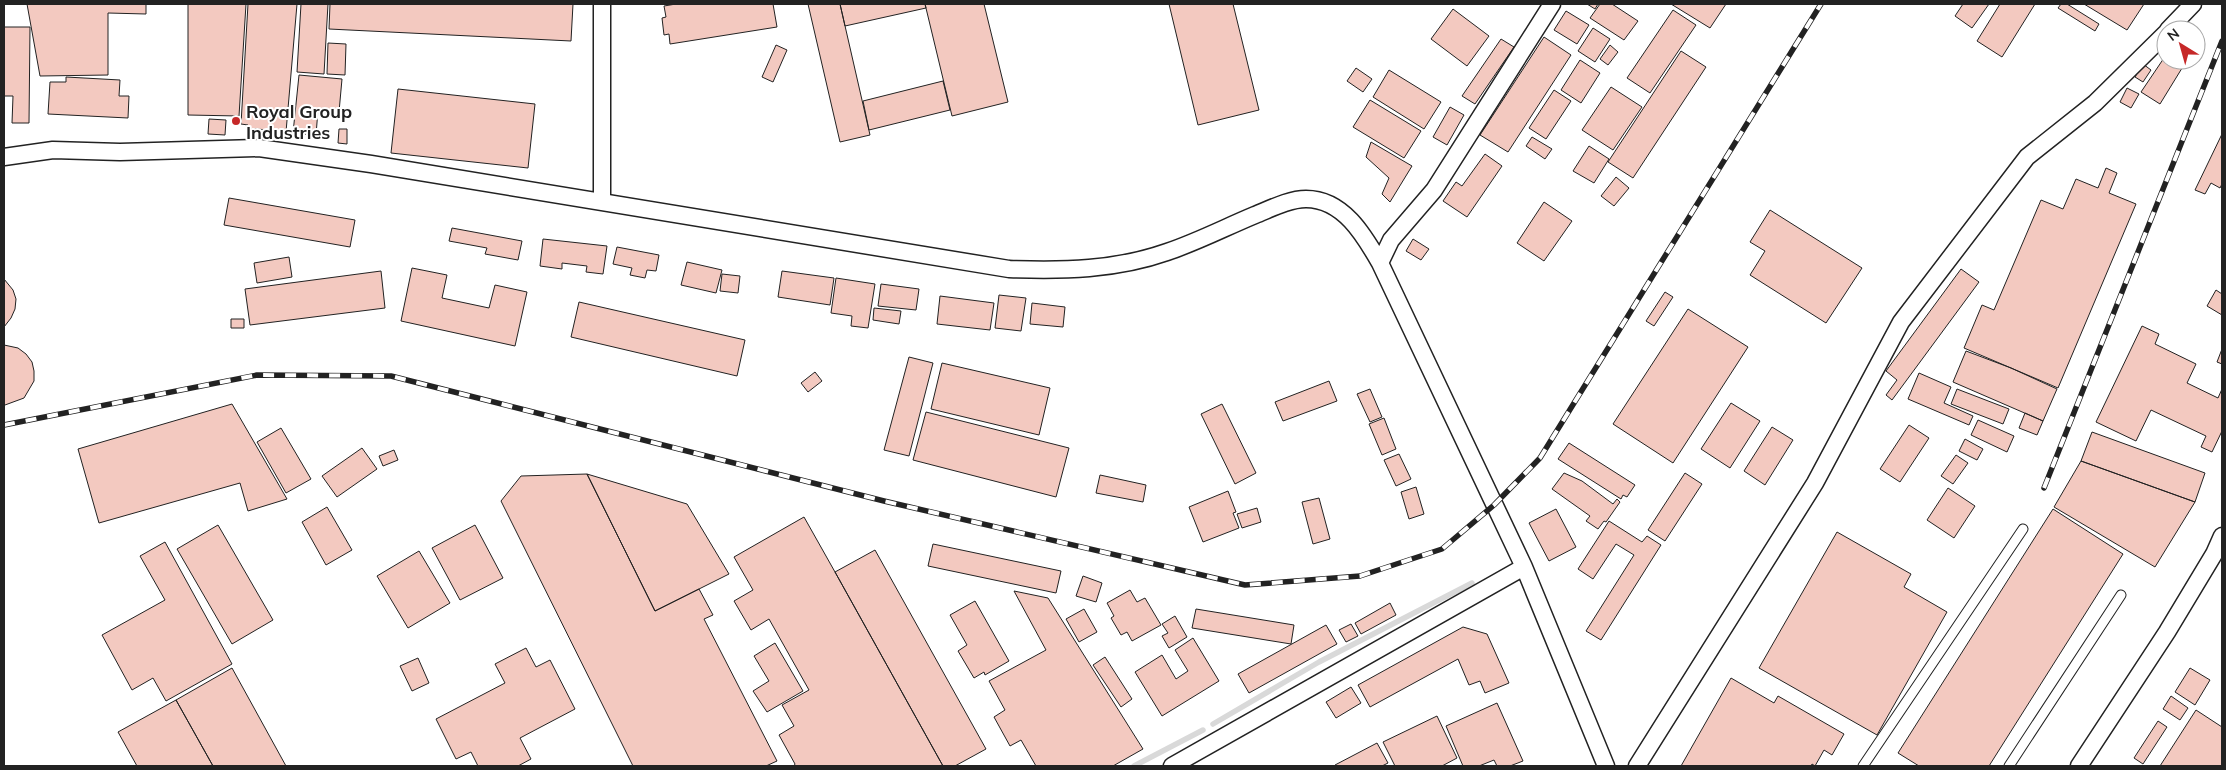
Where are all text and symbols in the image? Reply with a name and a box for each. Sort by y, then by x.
north arrow [2156,20,2206,70]
text: N [2164,24,2183,45]
place label: Royal Group Industries [246,100,352,144]
marker: Royal Group Industries [230,115,242,127]

